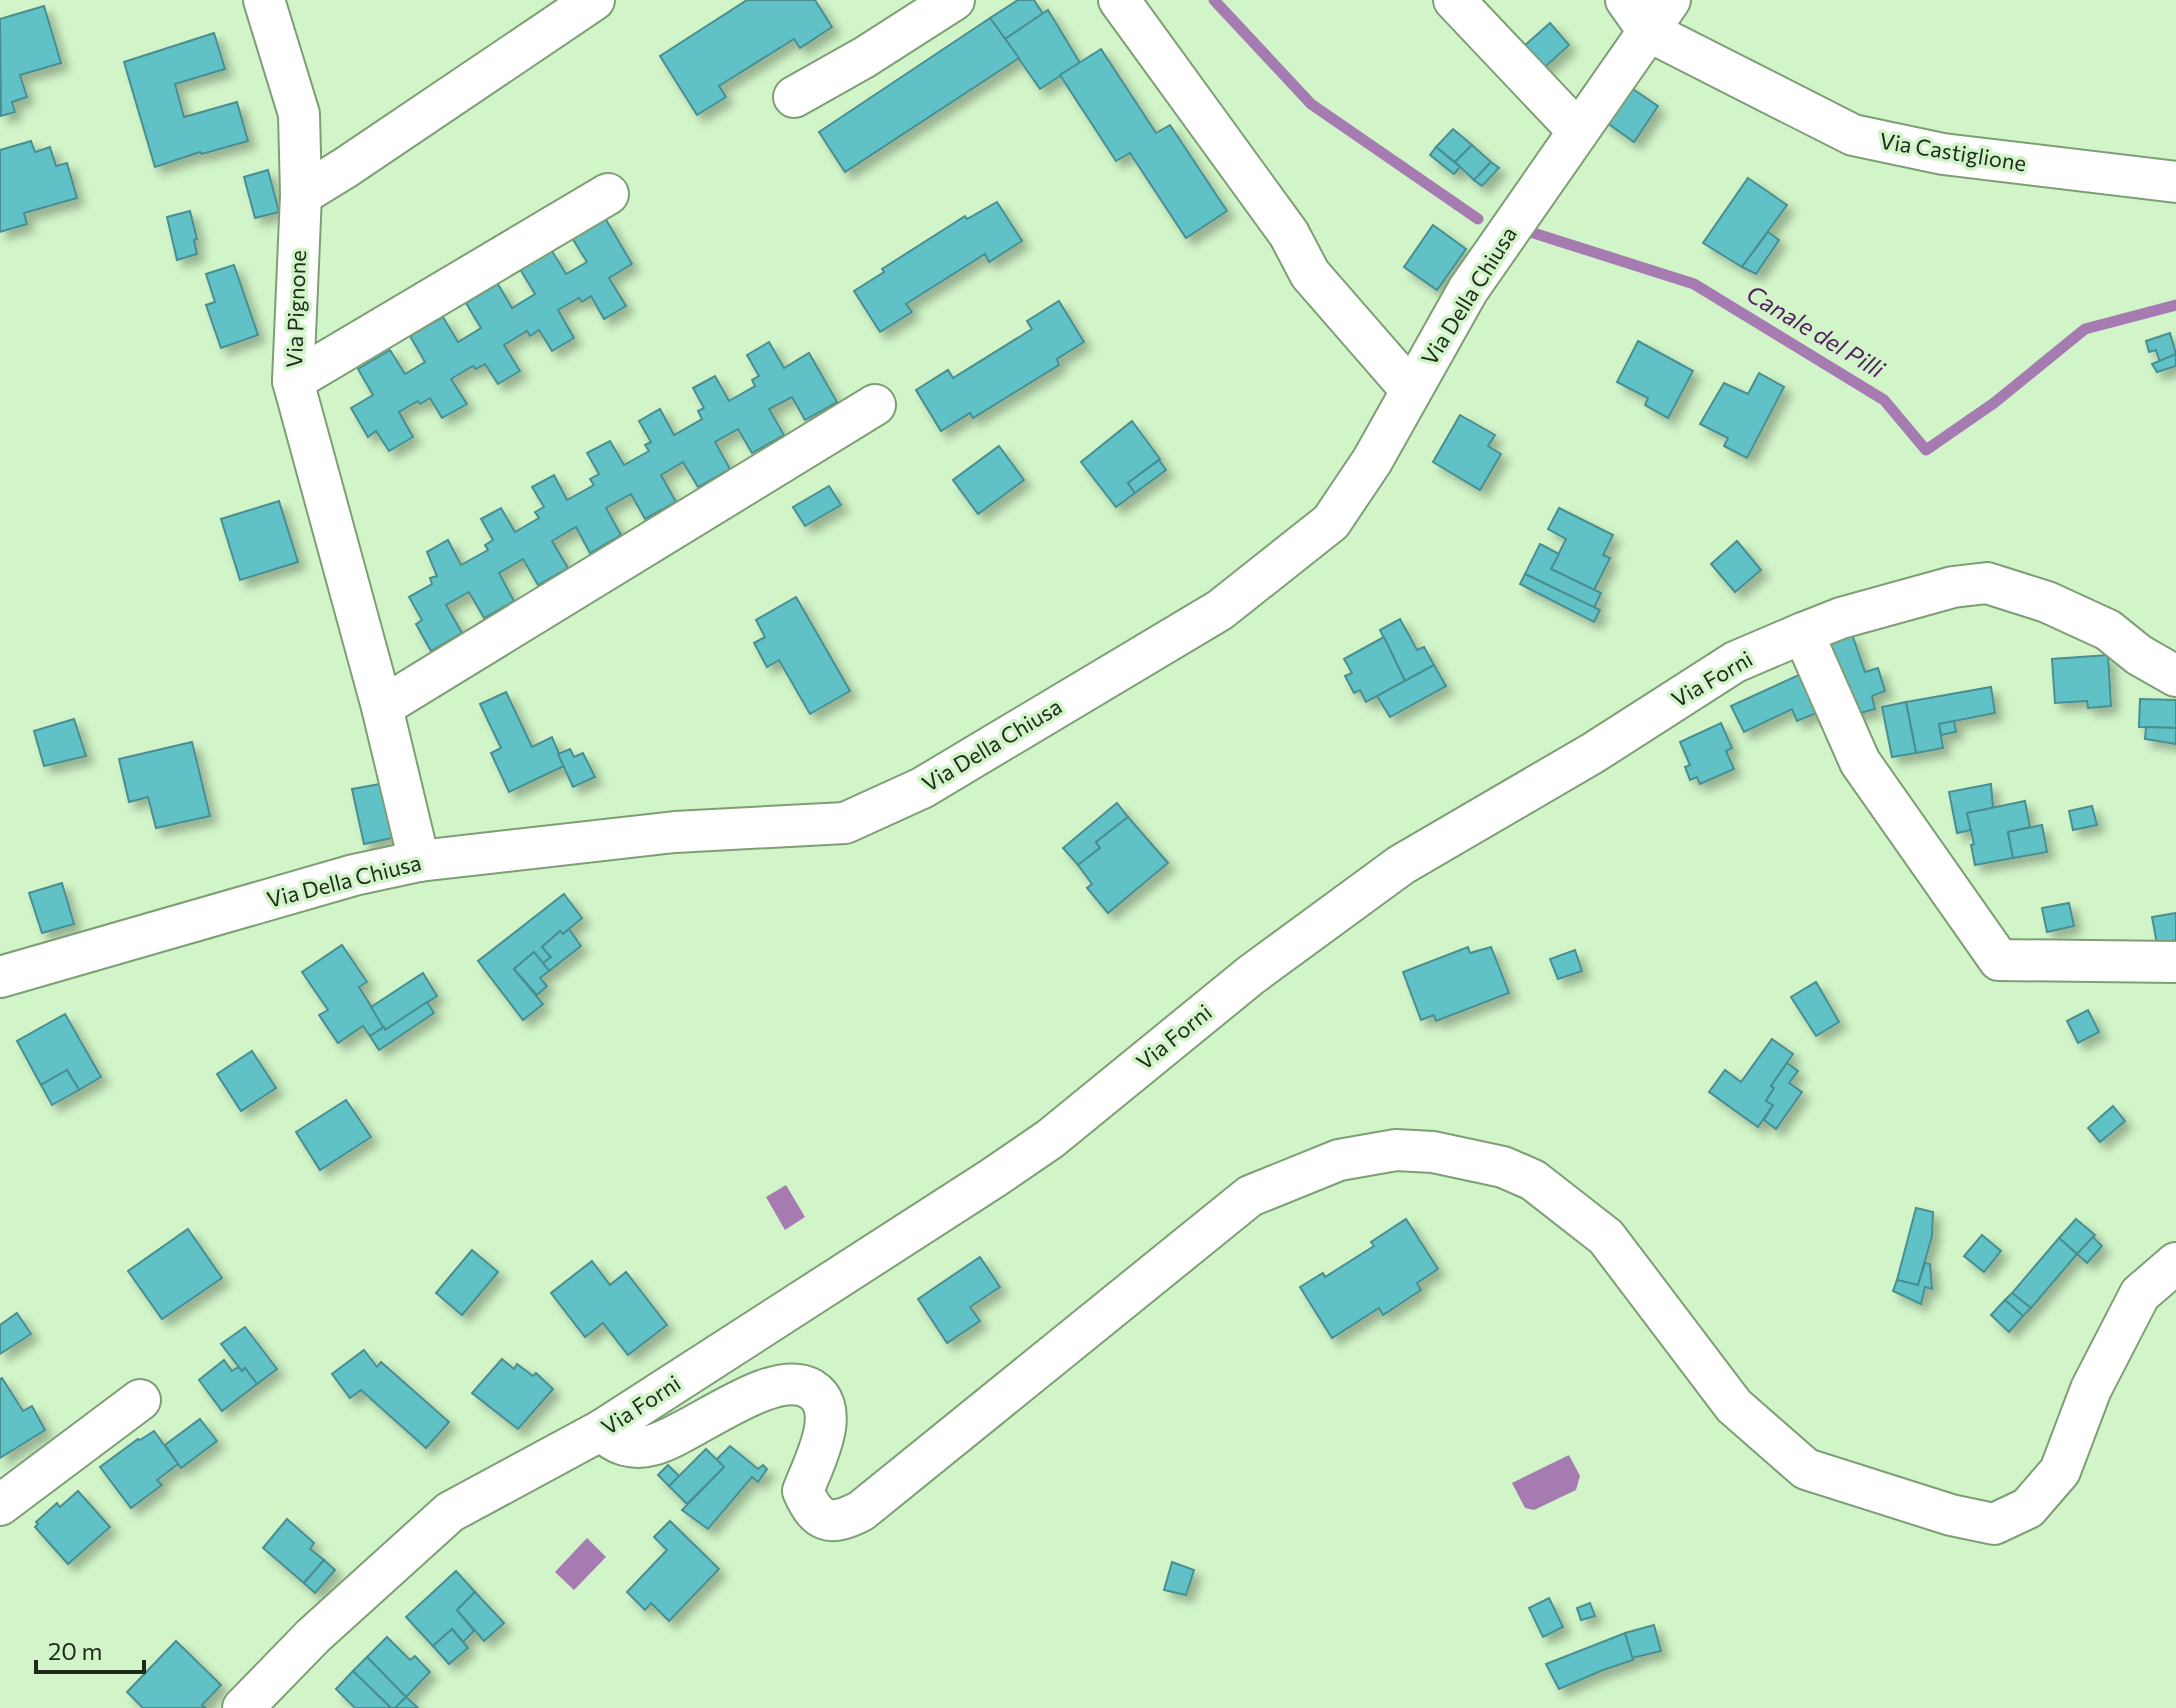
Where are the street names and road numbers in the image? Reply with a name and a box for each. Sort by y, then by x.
street label: Via Castiglione [1878,127,2028,176]
street label: Via Della Chiusa [1415,221,1522,370]
street label: Via Pignone [280,250,311,368]
street label: Via Forni [1667,645,1757,712]
street label: Via Della Chiusa [917,692,1067,797]
street label: Via Della Chiusa [264,848,424,913]
street label: Via Forni [1131,998,1217,1075]
street label: Via Forni [596,1369,685,1440]

